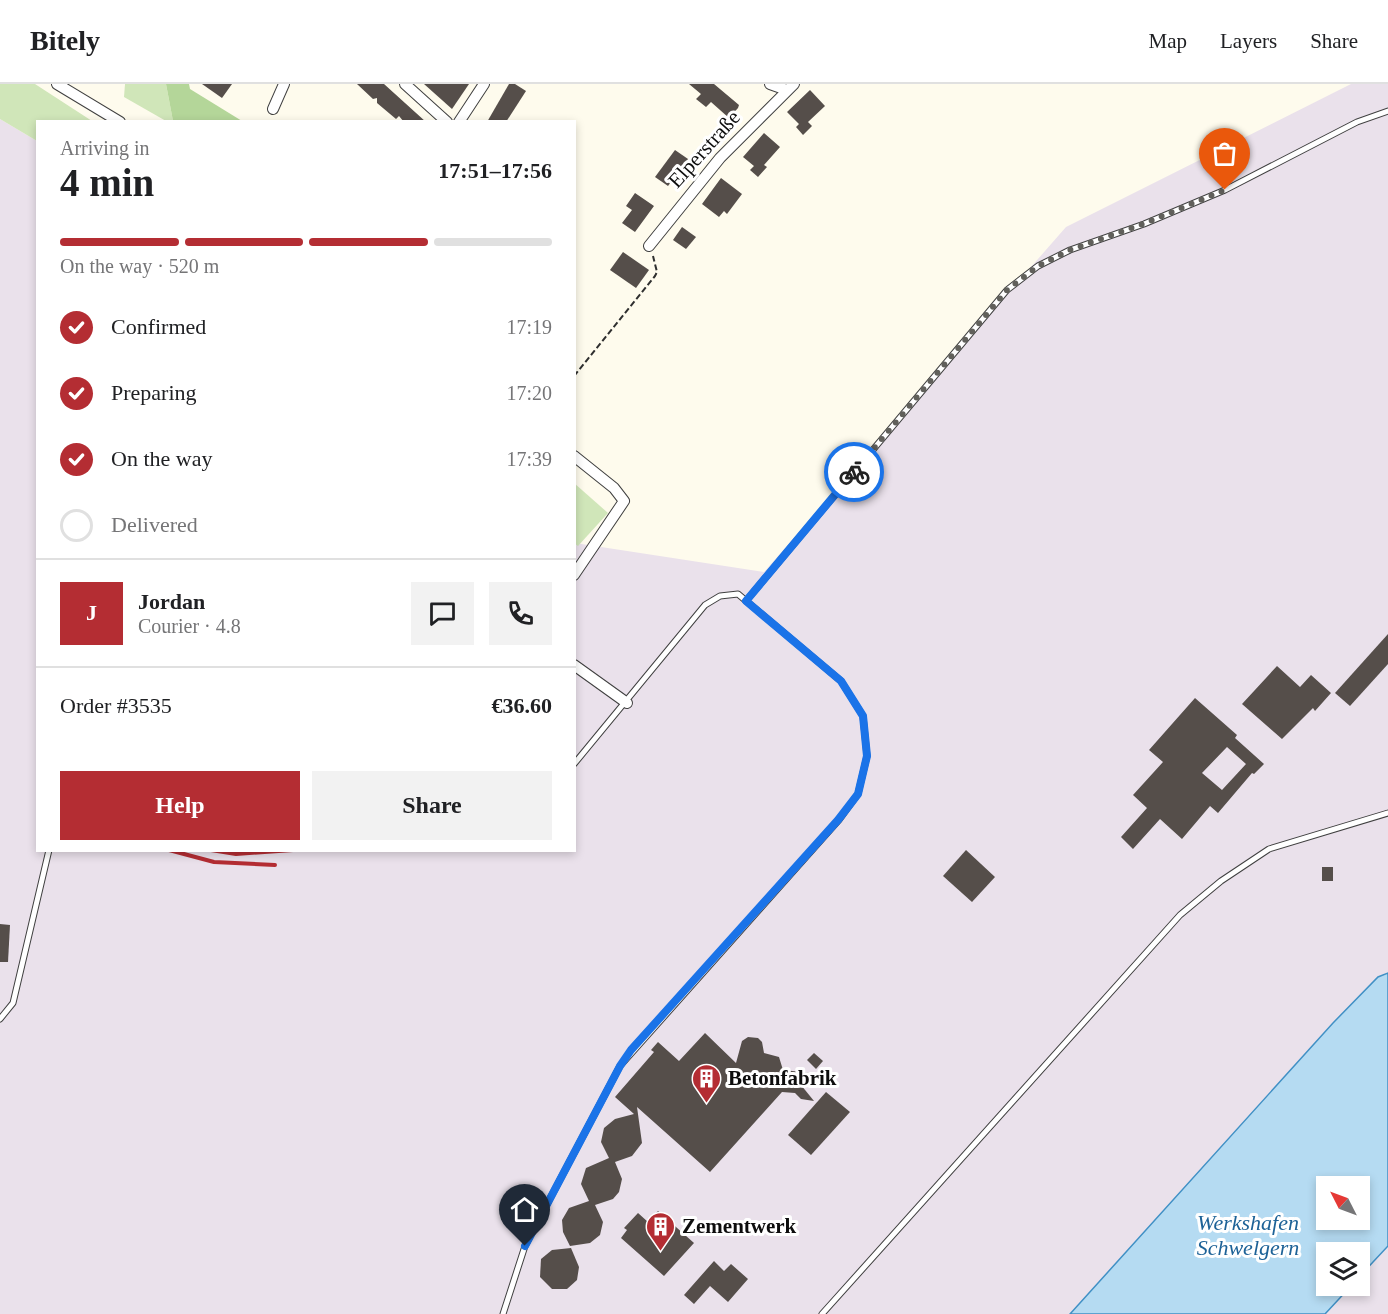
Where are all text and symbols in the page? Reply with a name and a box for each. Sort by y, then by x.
text: Bitely [30,25,100,56]
text: Map [1149,29,1187,53]
text: Layers [1220,29,1277,53]
text: Share [1310,29,1358,53]
street label: Elperstraße [663,105,745,193]
pin [1199,128,1250,190]
text: Arriving in [60,137,149,159]
icon: bag [1208,137,1241,170]
text: 17:51–17:56 [438,158,552,183]
text: 4 min [60,161,154,204]
text: On the way · 520 m [60,255,219,277]
icon: check [60,311,93,344]
text: Confirmed [111,314,206,339]
text: 17:19 [506,316,552,338]
icon: check [60,377,93,410]
text: Preparing [111,380,197,405]
text: 17:20 [506,382,552,404]
courier [824,442,884,502]
icon: check [60,443,93,476]
text: On the way [111,446,212,471]
text: 17:39 [506,448,552,470]
icon: bike [838,456,871,489]
text: Delivered [111,512,198,537]
button: chat [411,582,474,645]
button: phone [489,582,552,645]
text: Jordan [138,589,205,614]
text: J [86,600,97,625]
text: Courier · 4.8 [138,615,241,637]
text: Order #3535 [60,693,172,718]
text: €36.60 [492,693,552,718]
button: Help [60,771,300,840]
button: Share [312,771,552,840]
building icon: Betonfabrik [691,1062,723,1104]
place label: Betonfabrik [728,1066,837,1090]
north arrow [1316,1176,1370,1230]
map controls [1316,1176,1370,1296]
pin [499,1184,550,1246]
icon: home [508,1193,541,1226]
building icon: Zementwerk [645,1210,677,1252]
water label: Werkshafen Schwelgern [1197,1210,1299,1260]
place label: Zementwerk [682,1214,797,1238]
button: layers [1316,1242,1370,1296]

